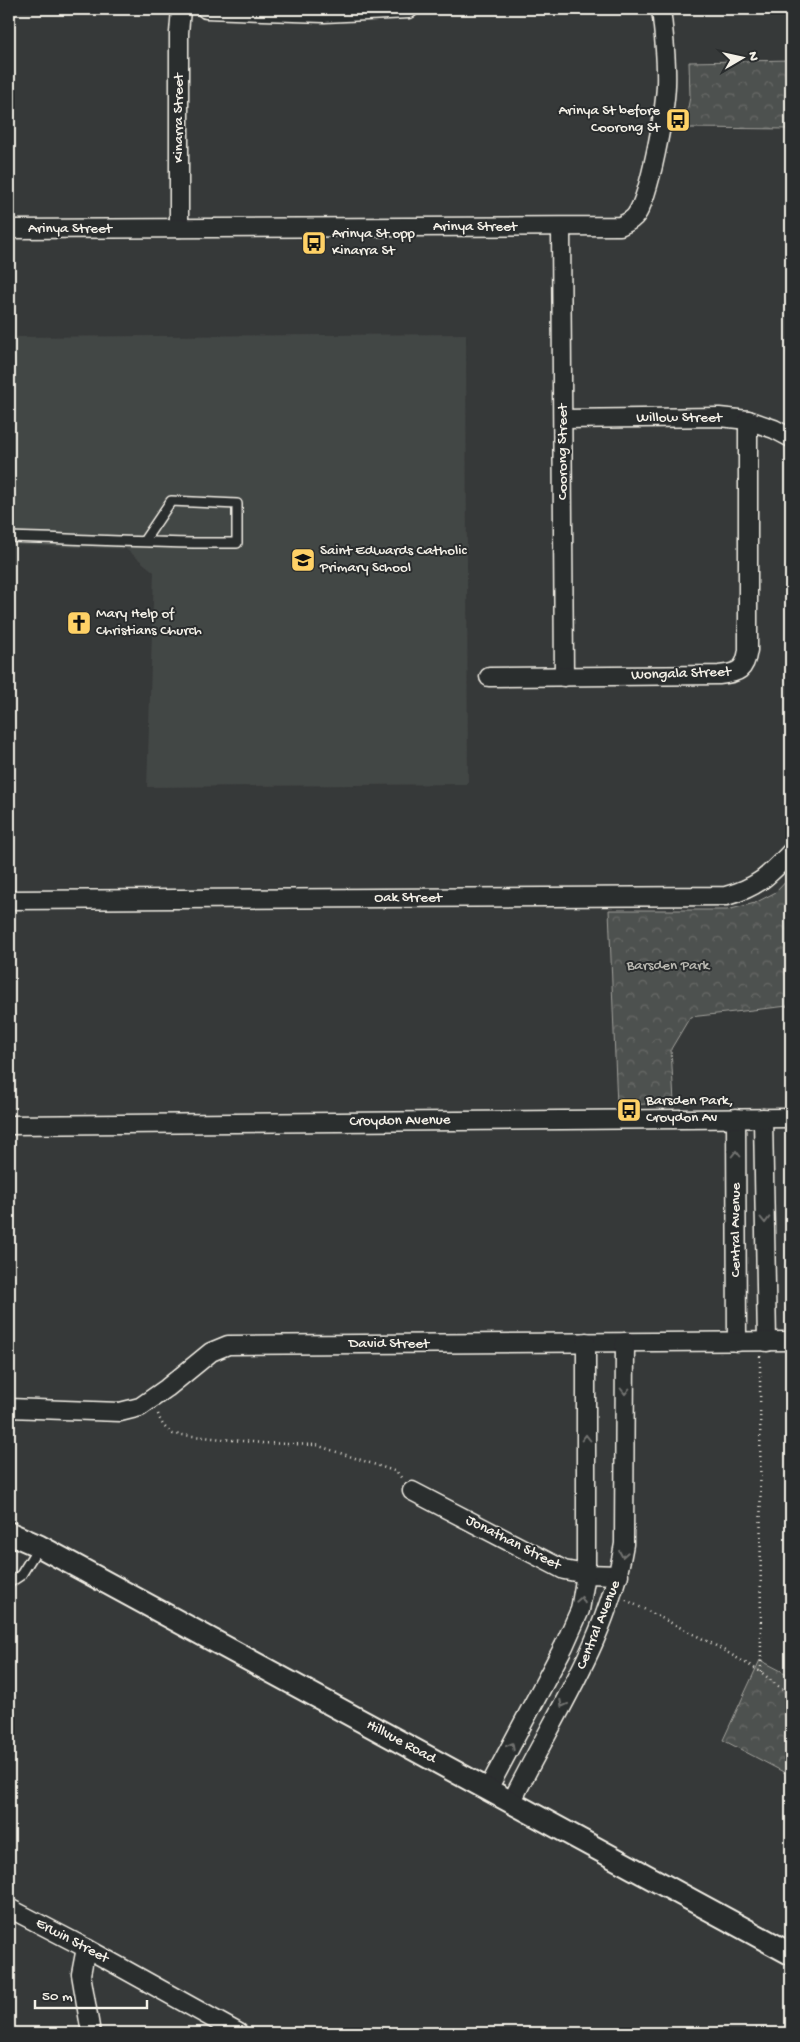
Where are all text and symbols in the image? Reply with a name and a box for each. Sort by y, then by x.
north arrow [718,32,768,82]
text: N [743,51,761,62]
street label: Kinarra Street [170,71,188,163]
place label: Arinya St before Coorong St [558,102,662,137]
bus stop icon: Arinya St before Coorong St [665,107,691,133]
street label: Arinya Street [433,218,519,236]
street label: Arinya Street [28,220,114,238]
place label: Arinya St opp Kinarra St [332,225,416,260]
bus stop icon: Arinya St opp Kinarra St [301,230,327,256]
street label: Coorong Street [554,402,572,500]
street label: Willow Street [636,409,724,427]
place label: Saint Edwards Catholic Primary School [319,542,468,577]
school or university icon: Saint Edwards Catholic Primary School [290,547,316,573]
place label: Mary Help of Christians Church [96,605,202,640]
church icon: Mary Help of Christians Church [66,610,92,636]
street label: Wongala Street [631,663,733,685]
street label: Oak Street [374,889,444,907]
park label: Barsden Park [626,957,711,975]
place label: Barsden Park, Croydon Av [645,1092,733,1127]
bus stop icon: Barsden Park, Croydon Av [616,1097,642,1123]
street label: Croydon Avenue [349,1111,451,1131]
one-way arrow [731,1149,741,1157]
street label: Central Avenue [727,1182,745,1277]
one-way arrow [760,1216,770,1224]
street label: David Street [348,1335,431,1353]
one-way arrow [620,1388,630,1395]
one-way arrow [581,1433,591,1441]
street label: Jonathan Street [462,1511,565,1576]
one-way arrow [618,1549,628,1558]
street label: Central Avenue [573,1577,625,1672]
one-way arrow [576,1595,586,1604]
one-way arrow [560,1699,570,1708]
street label: Hillvue Road [363,1716,440,1768]
one-way arrow [505,1742,515,1751]
street label: Erwin Street [32,1914,113,1969]
scale bar [35,1977,148,2009]
text: 50 m [42,1988,73,2006]

